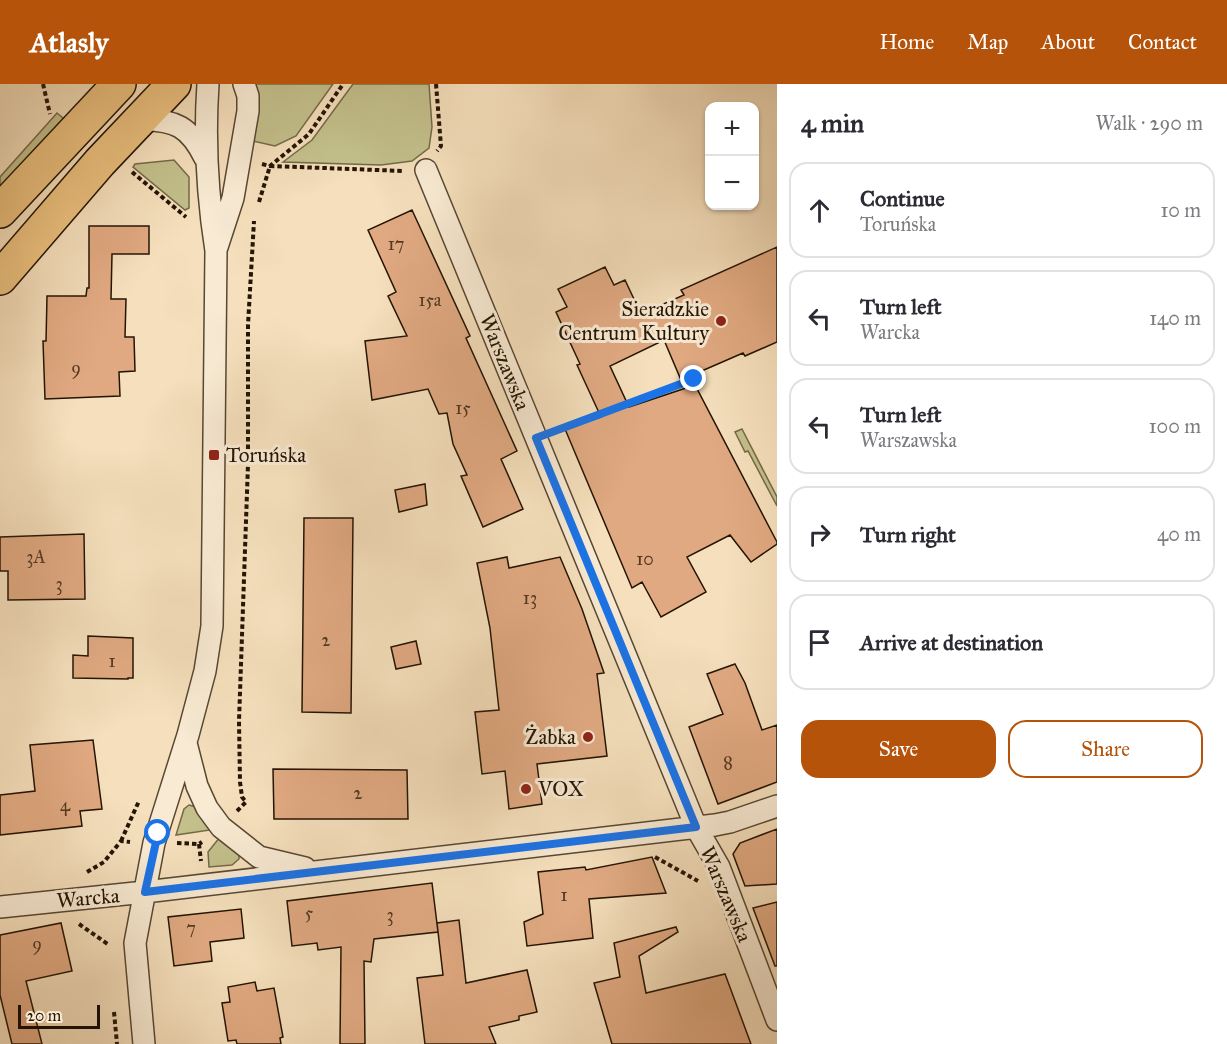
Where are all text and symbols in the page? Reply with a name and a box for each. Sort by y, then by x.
text: Atlasly [30,25,108,60]
text: Home [879,29,934,55]
text: Map [967,29,1008,55]
text: About [1041,29,1095,55]
text: Contact [1128,29,1197,55]
map controls [705,102,759,210]
button: + [705,102,759,156]
text: 4 min [801,107,864,139]
text: Walk · 290 m [1095,111,1203,135]
button: − [705,156,759,210]
text: Continue [860,185,945,212]
icon: ahead [803,194,836,227]
text: 10 m [1160,198,1201,222]
text: Toruńska [860,212,936,236]
house number: 17 [388,233,404,255]
house number: 15a [419,289,442,311]
text: Turn left [860,293,942,320]
place label: Sieradzkie Centrum Kultury [558,296,710,346]
icon: left [803,302,836,335]
text: 140 m [1149,306,1201,330]
street label: Warszawska [474,310,536,414]
marker: Sieradzkie Centrum Kultury [714,314,728,328]
text: Warcka [860,320,920,344]
house number: 9 [71,357,81,379]
route end [680,365,706,391]
house number: 15 [455,397,471,419]
text: Turn left [860,401,942,428]
icon: left [803,410,836,443]
text: 100 m [1149,414,1201,438]
text: Warszawska [860,428,957,452]
place label: Toruńska [226,442,306,468]
marker: Toruńska [207,448,221,462]
icon: right [803,518,836,551]
text: Turn right [860,521,956,548]
text: 40 m [1157,522,1201,546]
house number: 3A [26,546,46,568]
house number: 10 [636,548,654,570]
house number: 3 [55,573,63,595]
house number: 13 [523,587,537,609]
icon: arrive [803,626,836,659]
house number: 2 [322,629,331,651]
text: Arrive at destination [860,629,1043,656]
house number: 1 [108,650,116,672]
button: Save [801,720,996,778]
button: Share [1008,720,1203,778]
place label: Żabka [525,724,576,750]
marker: Żabka [581,730,595,744]
house number: 8 [723,752,733,774]
place label: VOX [537,776,584,802]
house number: 2 [354,782,363,804]
marker: VOX [519,782,533,796]
house number: 4 [60,794,71,816]
route start [144,819,170,845]
street label: Warszawska [694,842,758,946]
street label: Warcka [55,882,121,914]
house number: 1 [560,884,568,906]
house number: 5 [305,902,314,924]
house number: 3 [386,904,394,926]
house number: 7 [186,917,196,939]
house number: 9 [32,933,42,955]
scale bar [18,1002,100,1030]
text: 20 m [27,1006,61,1025]

